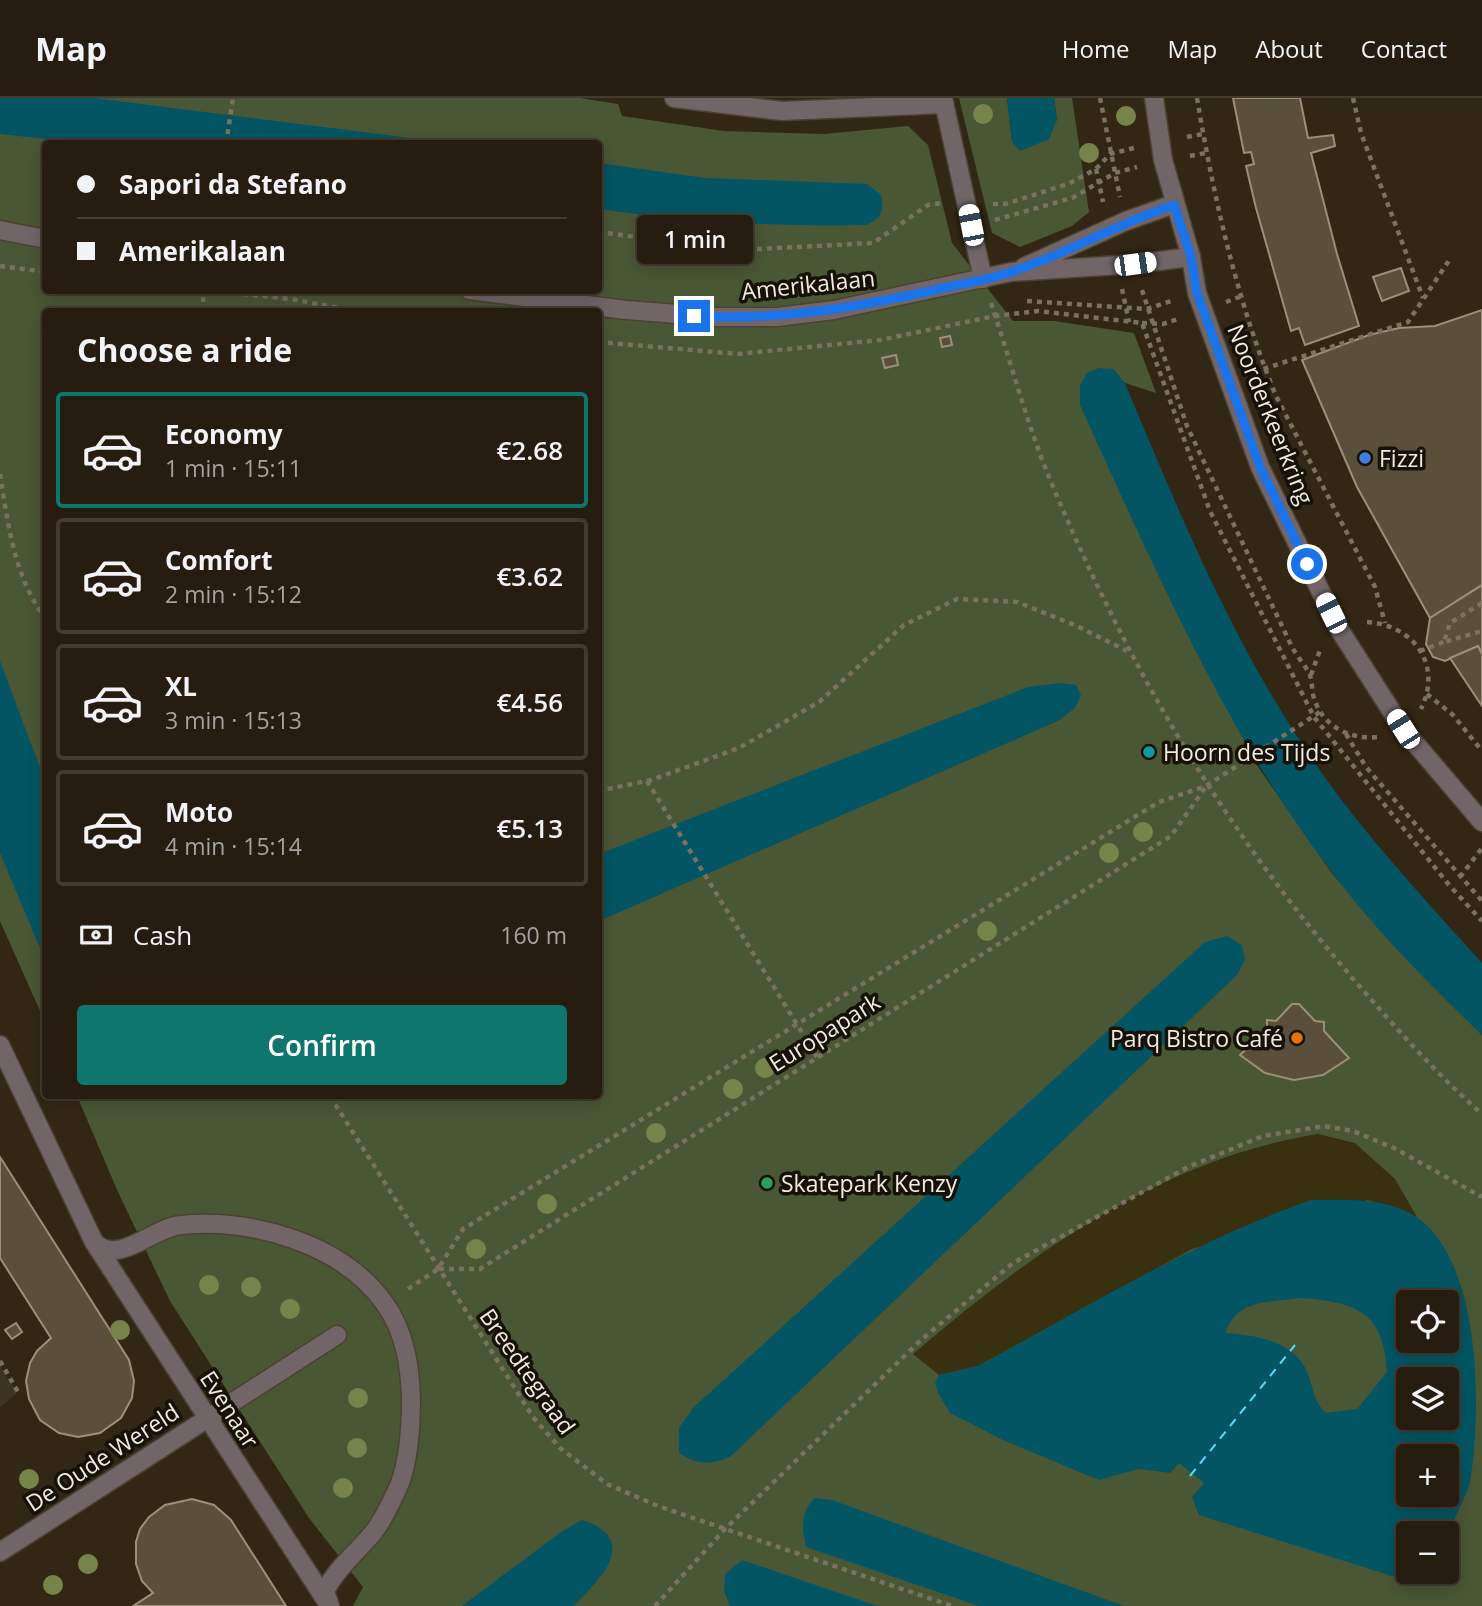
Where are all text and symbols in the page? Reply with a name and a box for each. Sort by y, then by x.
text: Map [35,26,107,71]
text: Home [1062,32,1130,65]
text: Map [1168,32,1217,65]
text: About [1255,32,1323,65]
text: Contact [1361,32,1447,65]
text: Sapori da Stefano [119,166,347,202]
car [957,202,986,248]
callout: 1 min [636,214,752,264]
text: 1 min [664,223,726,255]
text: Amerikalaan [119,233,286,269]
car [1113,251,1158,277]
street label: Amerikalaan [740,261,876,307]
route end [678,300,710,332]
street label: Noorderkeerkring [1220,319,1322,509]
text: Choose a ride [77,328,292,371]
text: Economy [165,416,283,452]
icon: car [81,419,144,482]
text: €2.68 [496,432,563,468]
place label: Fizzi [1379,442,1424,474]
marker: Fizzi [1357,450,1373,466]
text: 1 min · 15:11 [165,452,302,484]
text: Comfort [165,542,272,578]
icon: car [81,545,144,608]
route start [1291,548,1323,580]
text: €3.62 [496,558,563,594]
text: 2 min · 15:12 [165,578,302,610]
car [1313,590,1350,636]
text: XL [165,668,197,704]
icon: car [81,671,144,734]
text: €4.56 [496,684,563,720]
text: 3 min · 15:13 [165,704,302,736]
car [1383,706,1424,752]
place label: Hoorn des Tijds [1163,736,1330,768]
marker: Hoorn des Tijds [1141,744,1157,760]
text: Moto [165,794,233,830]
icon: car [81,797,144,860]
text: €5.13 [496,810,563,846]
text: 4 min · 15:14 [165,830,302,862]
icon: cash [77,916,115,954]
text: Cash [133,917,192,953]
text: 160 m [500,919,567,951]
street label: Europapark [762,985,886,1079]
button: Confirm [77,1005,567,1085]
place label: Parq Bistro Café [1110,1022,1283,1054]
marker: Parq Bistro Café [1289,1030,1305,1046]
place label: Skatepark Kenzy [781,1167,958,1199]
marker: Skatepark Kenzy [759,1175,775,1191]
map controls [1396,1290,1459,1584]
button: locate [1396,1290,1459,1353]
street label: Breedtegraad [473,1302,583,1440]
street label: Evenaar [193,1364,267,1454]
button: layers [1396,1367,1459,1430]
street label: De Oude Wereld [19,1395,185,1519]
button: + [1396,1444,1459,1507]
button: − [1396,1521,1459,1584]

